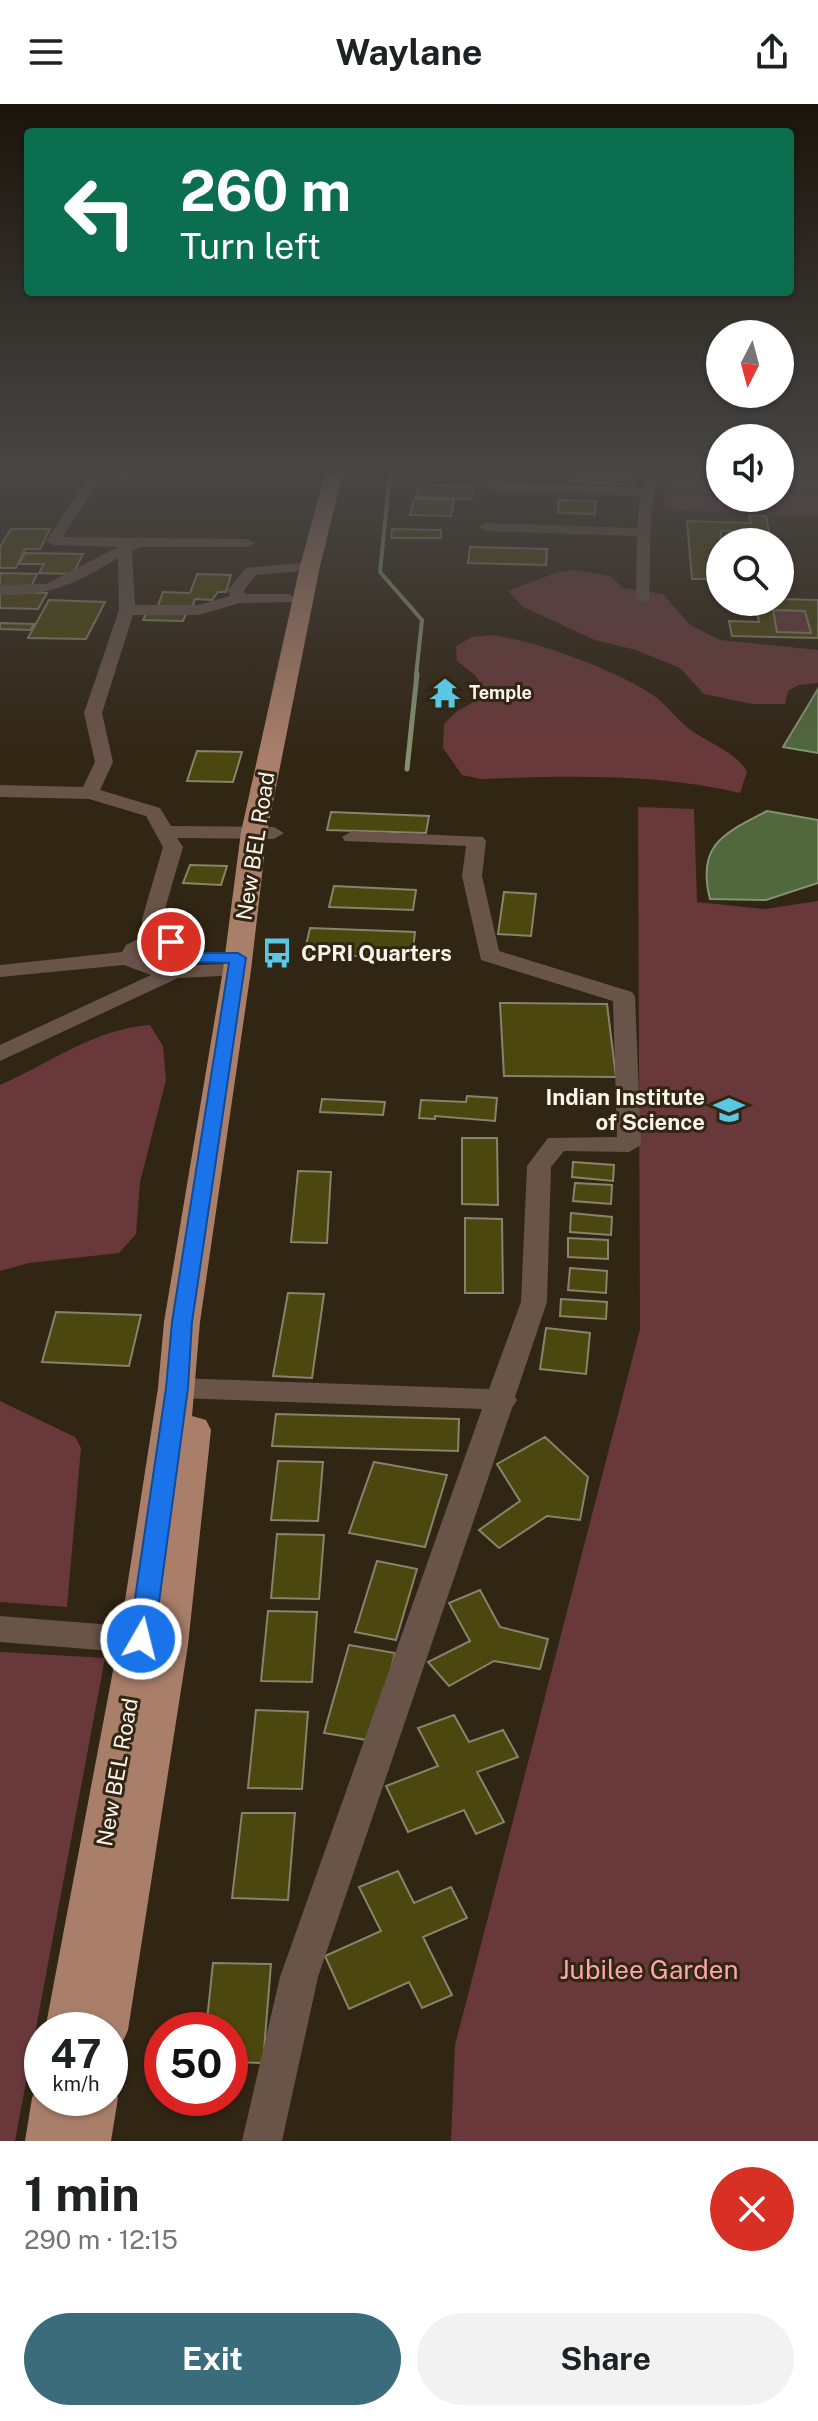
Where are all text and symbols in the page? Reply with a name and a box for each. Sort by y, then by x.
icon: menu [24,30,68,74]
icon: share [750,30,794,74]
text: Waylane [335,31,483,73]
text: 260 m [180,158,351,224]
icon: left [48,160,152,264]
text: Turn left [180,225,321,267]
north arrow [706,320,794,408]
map controls [706,320,794,616]
button: sound [706,424,794,512]
button: search [706,528,794,616]
temple icon: Temple [428,676,462,710]
place label: Temple [469,682,532,703]
street label: New BEL Road [230,770,280,922]
pin [137,908,205,976]
icon: arrive [149,920,193,964]
bus stop icon: CPRI Quarters [260,936,294,970]
place label: CPRI Quarters [301,940,452,966]
place label: Indian Institute of Science [546,1084,705,1135]
school or university icon: Indian Institute of Science [712,1093,746,1127]
position arrow [99,1597,183,1681]
street label: New BEL Road [91,1696,143,1848]
park label: Jubilee Garden [560,1954,738,1985]
speed limit sign: 50 [144,2012,248,2116]
text: 47 [50,2030,102,2077]
text: km/h [52,2072,100,2096]
text: 1 min [24,2165,140,2222]
button: close [710,2167,794,2251]
text: 290 m · 12:15 [24,2224,178,2255]
button: Exit [24,2313,401,2405]
button: Share [417,2313,794,2405]

